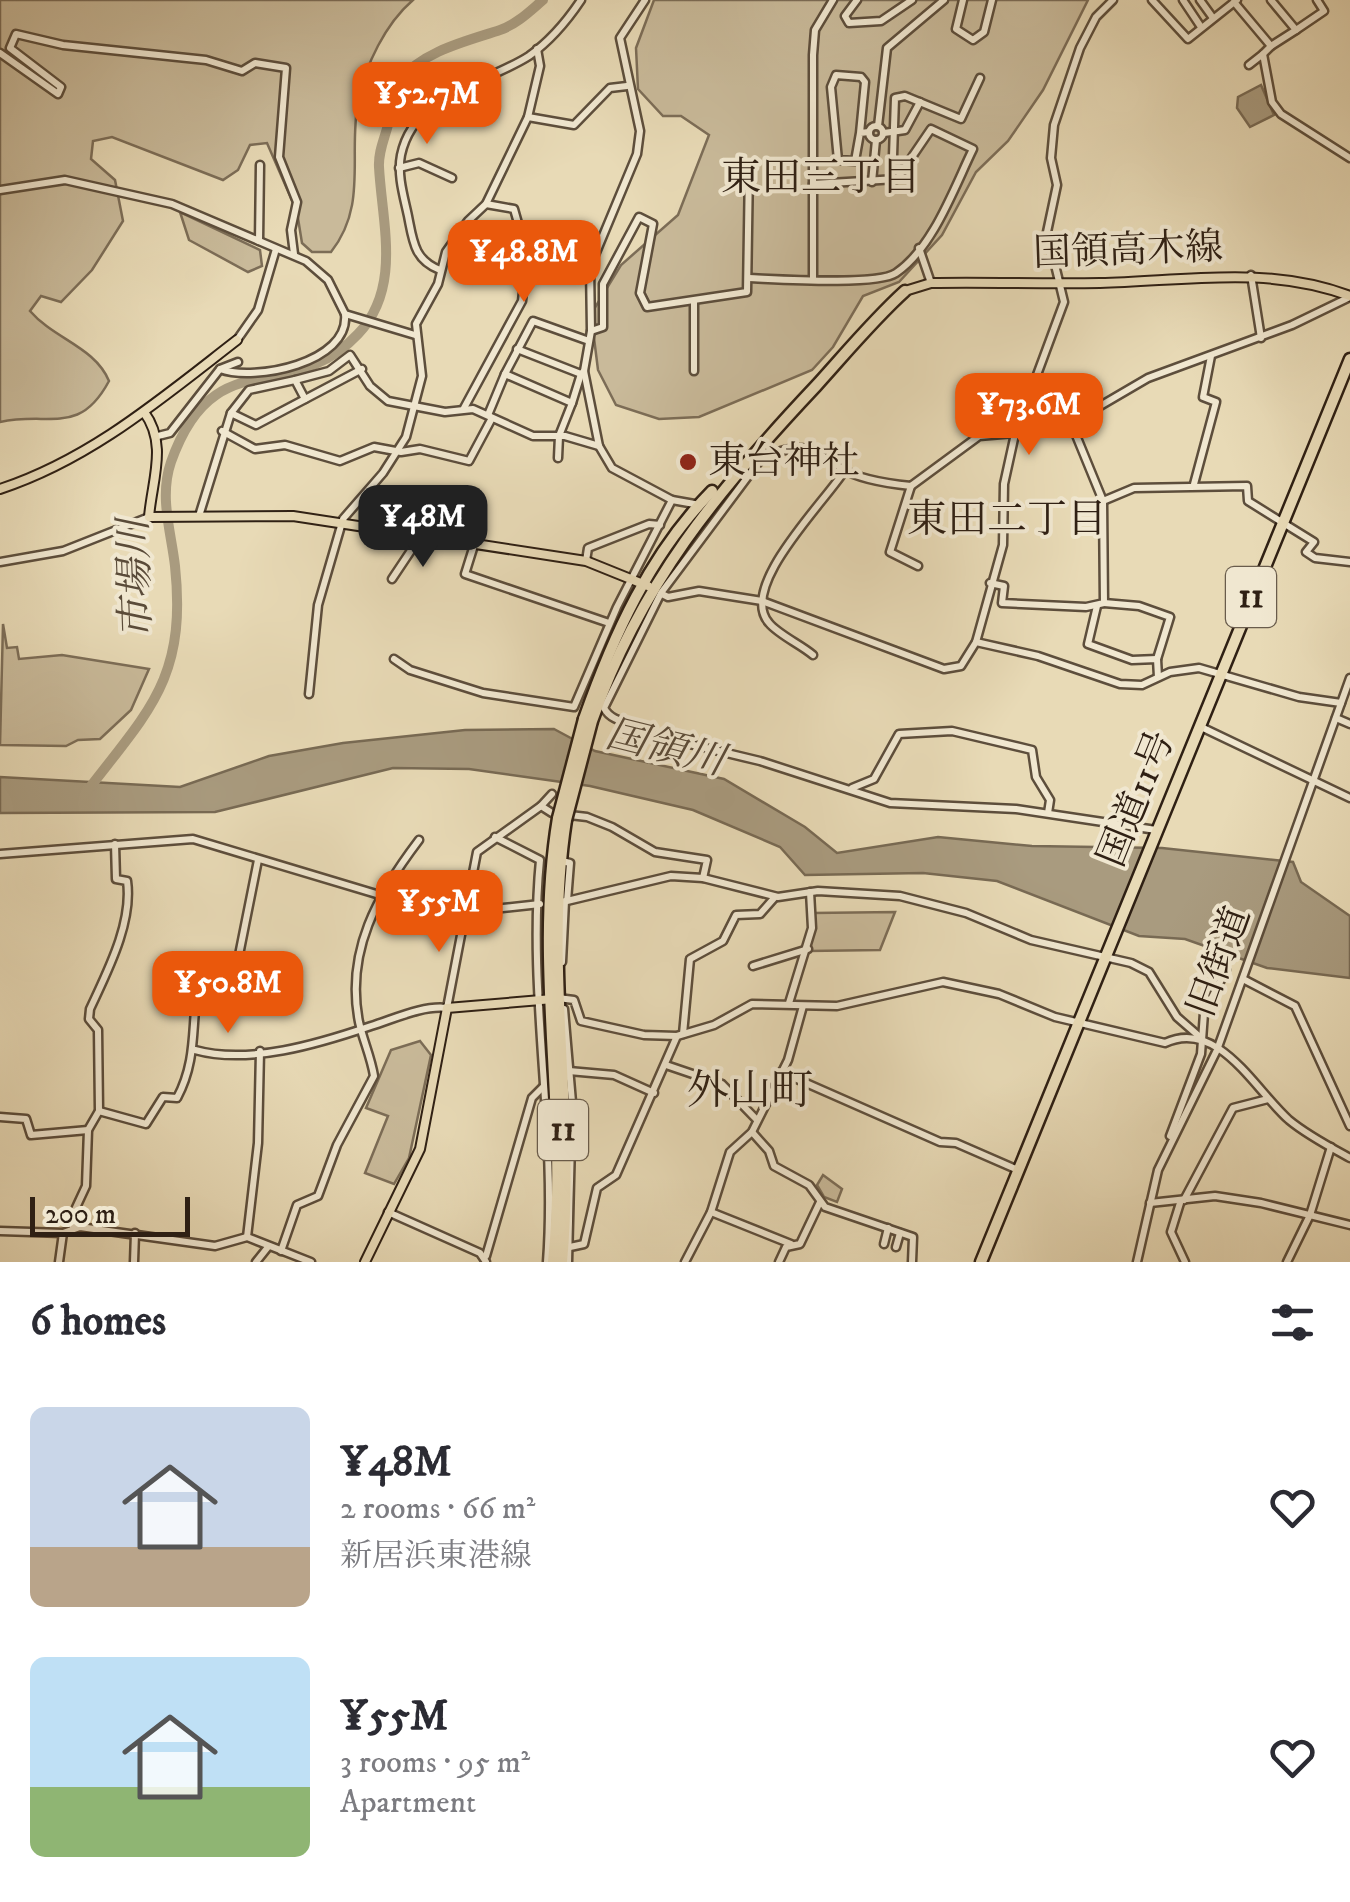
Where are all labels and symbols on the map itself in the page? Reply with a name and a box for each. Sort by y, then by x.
pin: ¥52.7M [346,62,508,147]
district label: 東田三丁目 [721,154,921,204]
pin: ¥48.8M [443,220,605,305]
street label: 国領高木線 [1032,224,1224,278]
pin: ¥73.6M [948,373,1110,458]
place label: 東台神社 [708,438,860,486]
marker: 東台神社 [677,451,699,473]
pin: ¥48M [364,485,482,570]
district label: 東田二丁目 [907,496,1107,546]
water label: 市場川 [110,514,164,640]
road number: 11 [1226,567,1276,627]
water label: 国領川 [601,710,733,789]
street label: 国道11号 [1088,724,1186,874]
pin: ¥55M [380,870,498,955]
street label: 旧街道 [1178,900,1262,1024]
pin: ¥50.8M [147,951,309,1036]
district label: 外山町 [687,1066,813,1118]
road number: 11 [538,1100,588,1160]
scale bar [30,1192,190,1236]

